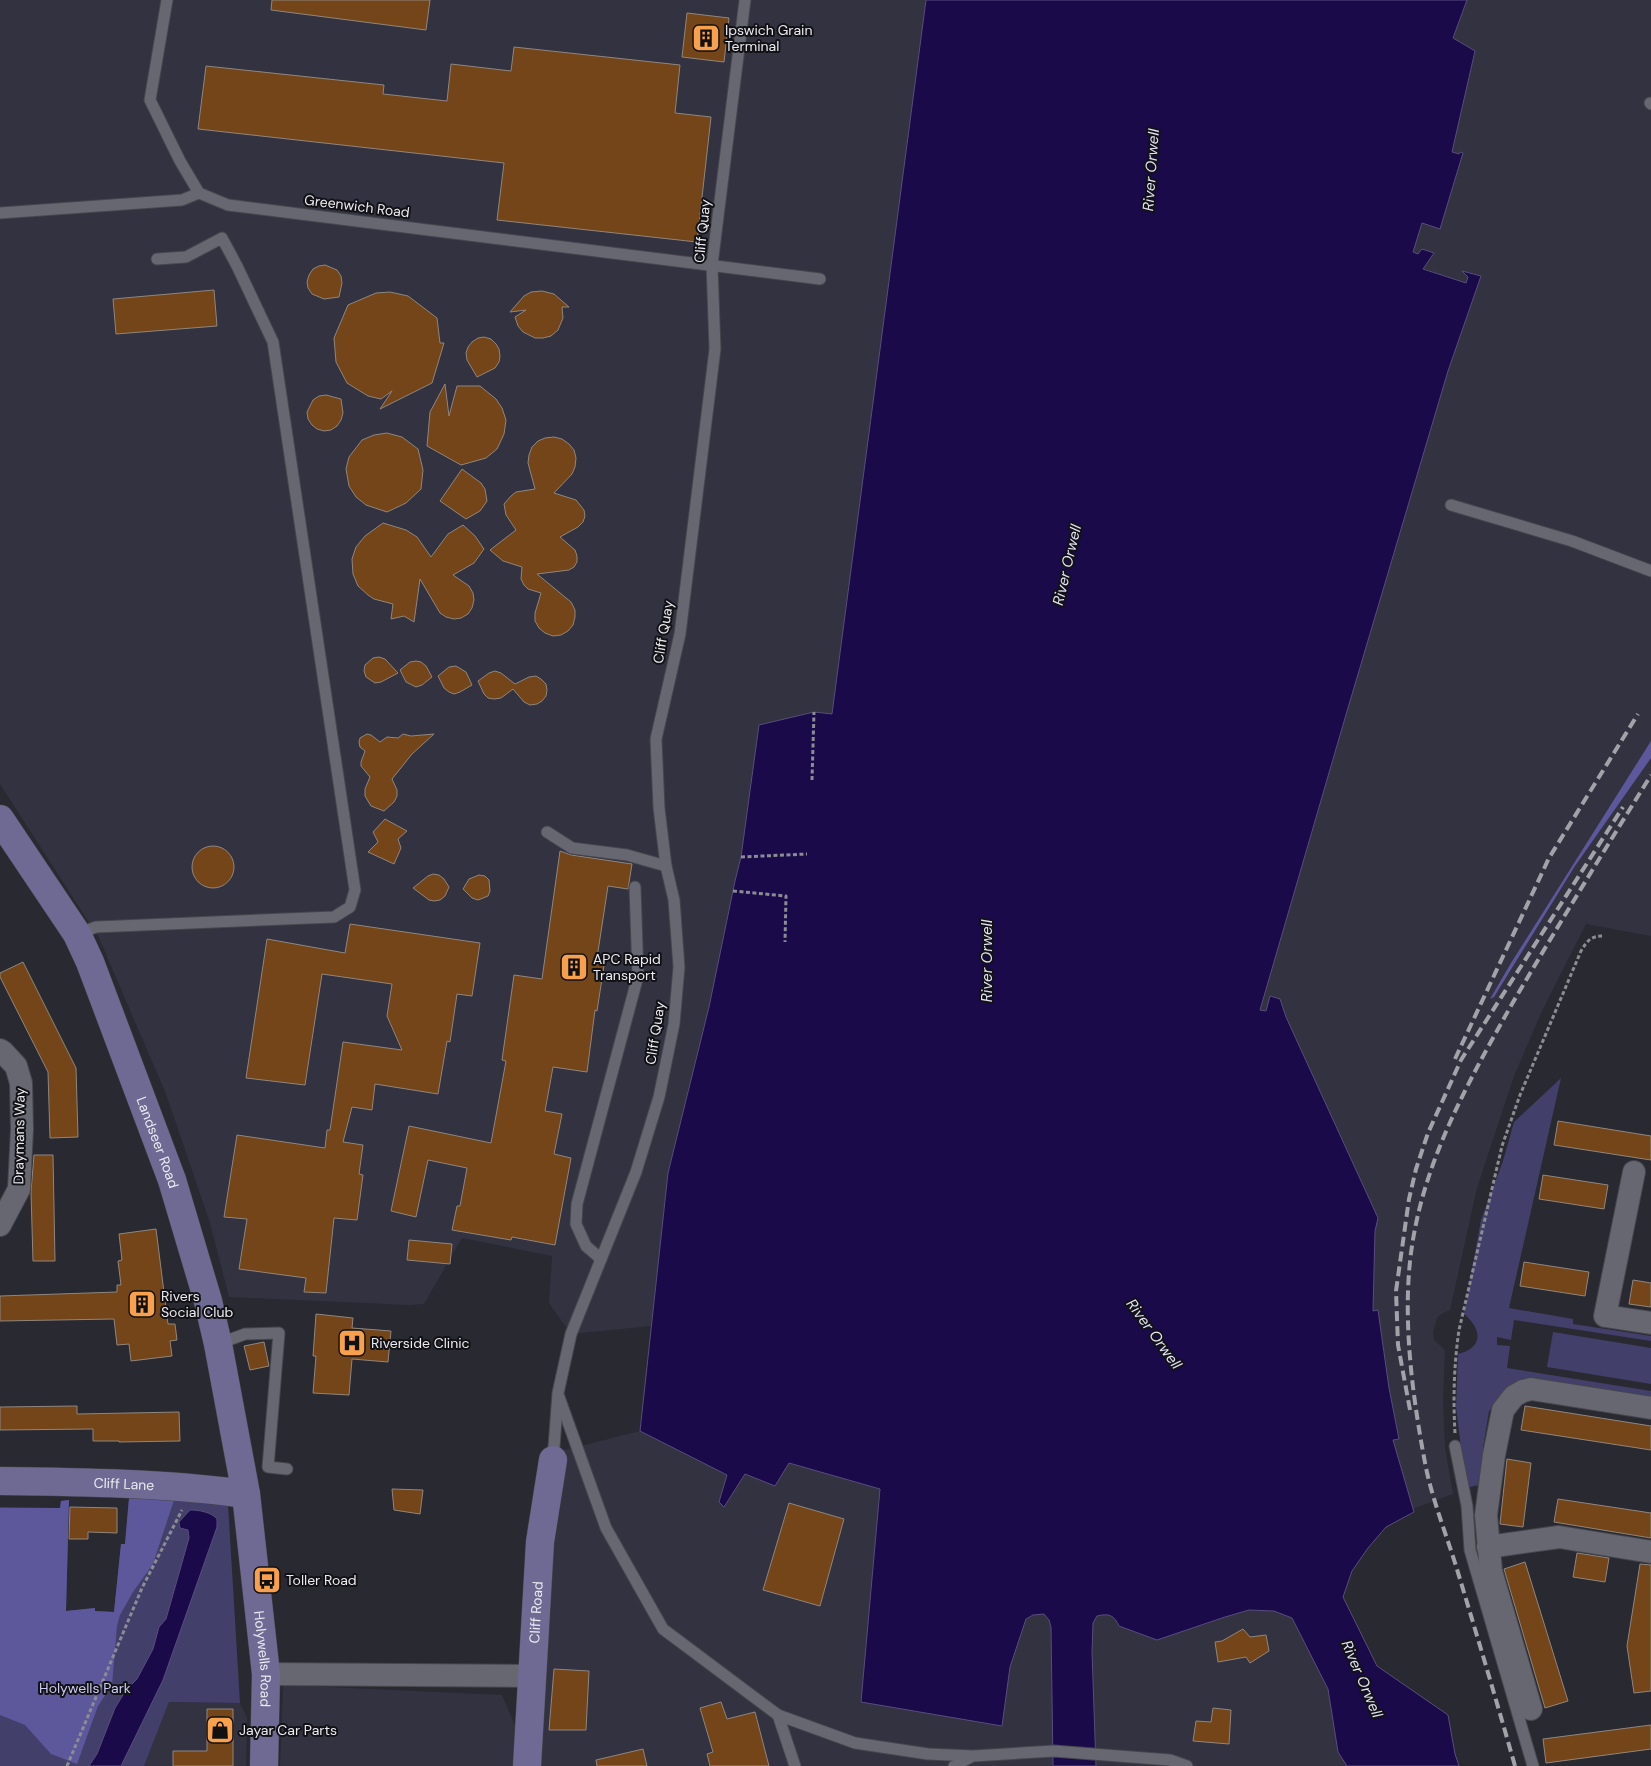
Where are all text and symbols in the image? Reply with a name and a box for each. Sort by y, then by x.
place label: Ipswich Grain Terminal [725,21,812,55]
building icon: Ipswich Grain Terminal [691,23,721,53]
water label: River Orwell [1138,127,1164,212]
street label: Greenwich Road [303,191,411,221]
street label: Cliff Quay [690,198,714,264]
water label: River Orwell [1048,522,1086,607]
street label: Cliff Quay [649,599,677,665]
water label: River Orwell [977,919,997,1002]
place label: APC Rapid Transport [593,950,661,984]
building icon: APC Rapid Transport [559,952,589,982]
street label: Cliff Quay [641,1000,669,1066]
street label: Draymans Way [9,1087,29,1185]
street label: Landseer Road [132,1094,183,1190]
place label: Rivers Social Club [161,1287,233,1321]
building icon: Rivers Social Club [127,1289,157,1319]
water label: River Orwell [1122,1295,1187,1374]
hospital icon: Riverside Clinic [337,1328,367,1358]
place label: Riverside Clinic [371,1334,470,1352]
street label: Cliff Lane [93,1474,155,1494]
bus stop icon: Toller Road [252,1565,282,1595]
place label: Toller Road [286,1571,357,1589]
street label: Cliff Road [525,1581,547,1644]
street label: Holywells Road [250,1610,275,1707]
water label: River Orwell [1337,1637,1388,1722]
park label: Holywells Park [39,1679,131,1697]
shop icon: Jayar Car Parts [205,1715,235,1745]
place label: Jayar Car Parts [239,1721,337,1739]

